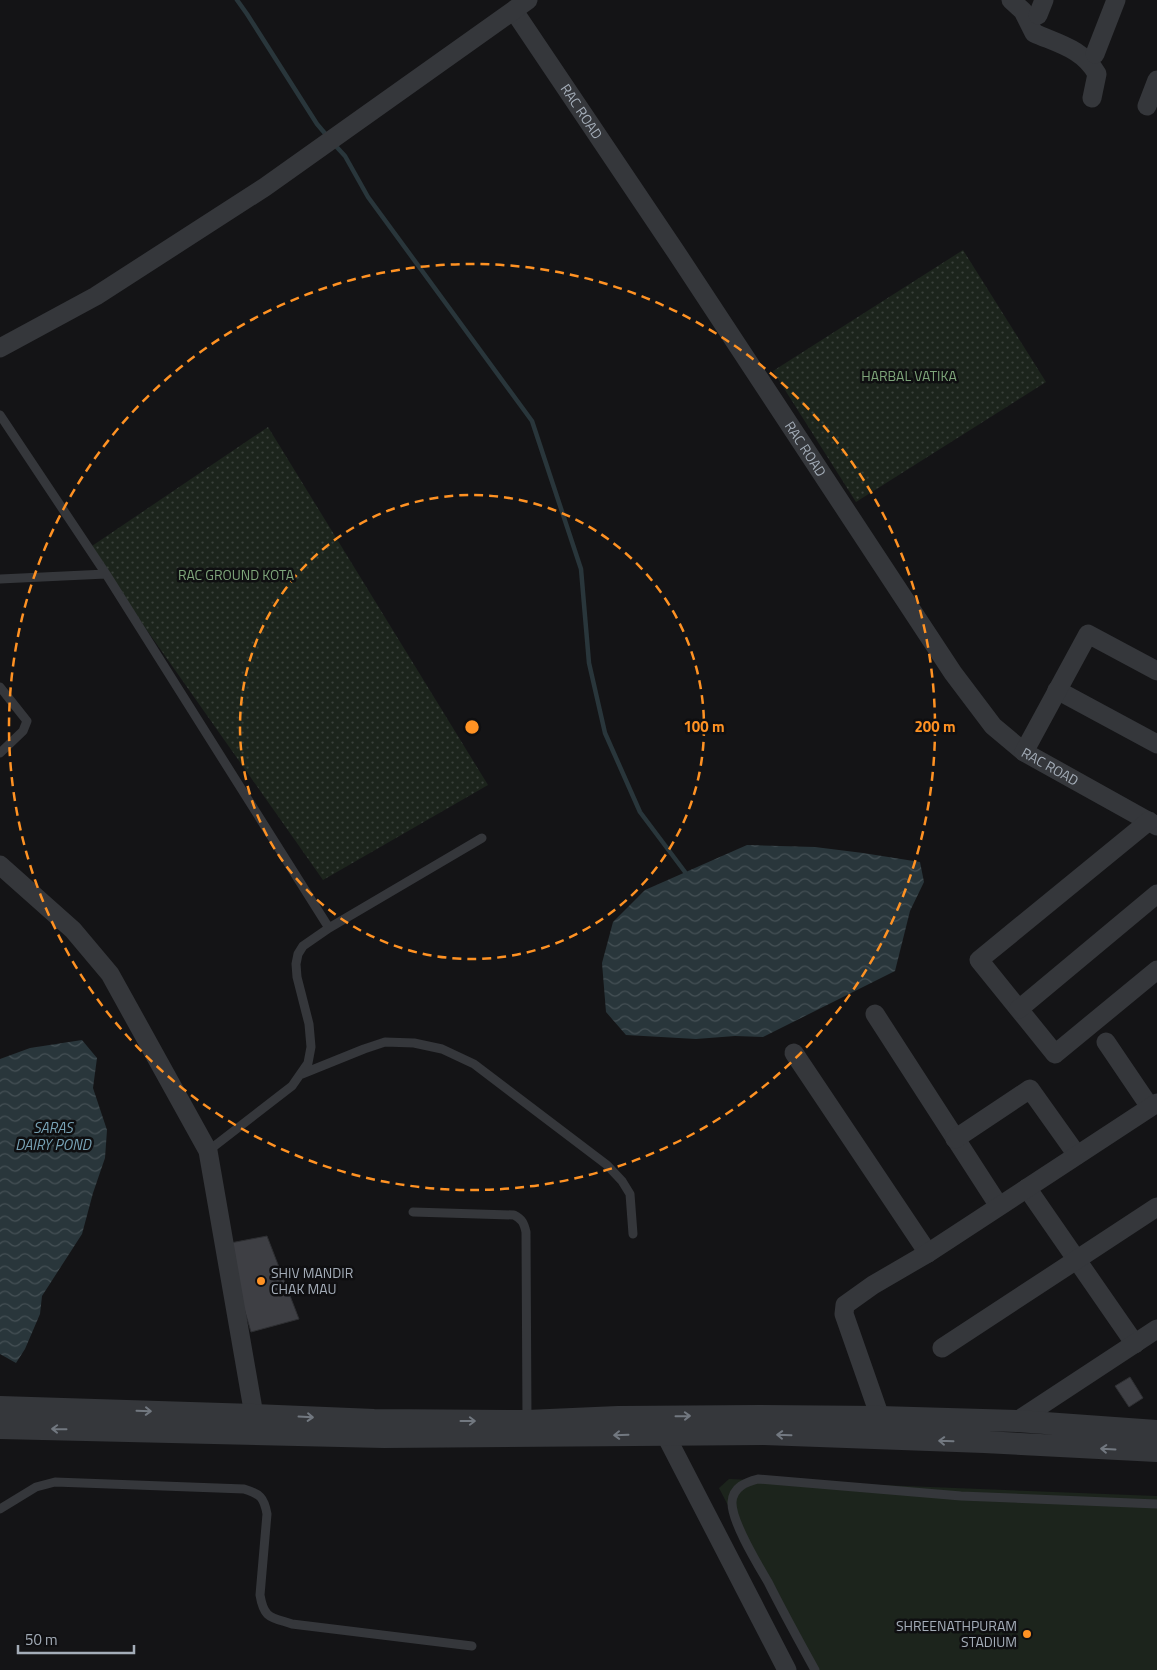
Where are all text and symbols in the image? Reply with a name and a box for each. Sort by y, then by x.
street label: RAC ROAD [556,79,608,143]
park label: HARBAL VATIKA [861,365,957,386]
street label: RAC ROAD [780,417,832,480]
park label: RAC GROUND KOTA [178,564,295,585]
text: 100 m [683,715,725,738]
text: 200 m [914,715,956,738]
centre of rings [463,718,481,736]
street label: RAC ROAD [1018,742,1083,790]
water label: SARAS DAIRY POND [15,1116,92,1156]
place label: SHIV MANDIR CHAK MAU [271,1262,353,1299]
marker: SHIV MANDIR CHAK MAU [255,1275,267,1287]
one-way arrow [135,1407,151,1416]
one-way arrow [675,1412,691,1421]
one-way arrow [298,1413,314,1422]
one-way arrow [460,1416,476,1426]
one-way arrow [51,1424,67,1433]
one-way arrow [776,1430,792,1439]
one-way arrow [613,1431,629,1440]
one-way arrow [938,1436,954,1445]
one-way arrow [1101,1444,1117,1453]
place label: SHREENATHPURAM STADIUM [896,1615,1017,1652]
scale bar [18,1622,134,1654]
text: 50 m [25,1628,58,1651]
marker: SHREENATHPURAM STADIUM [1021,1628,1033,1640]

